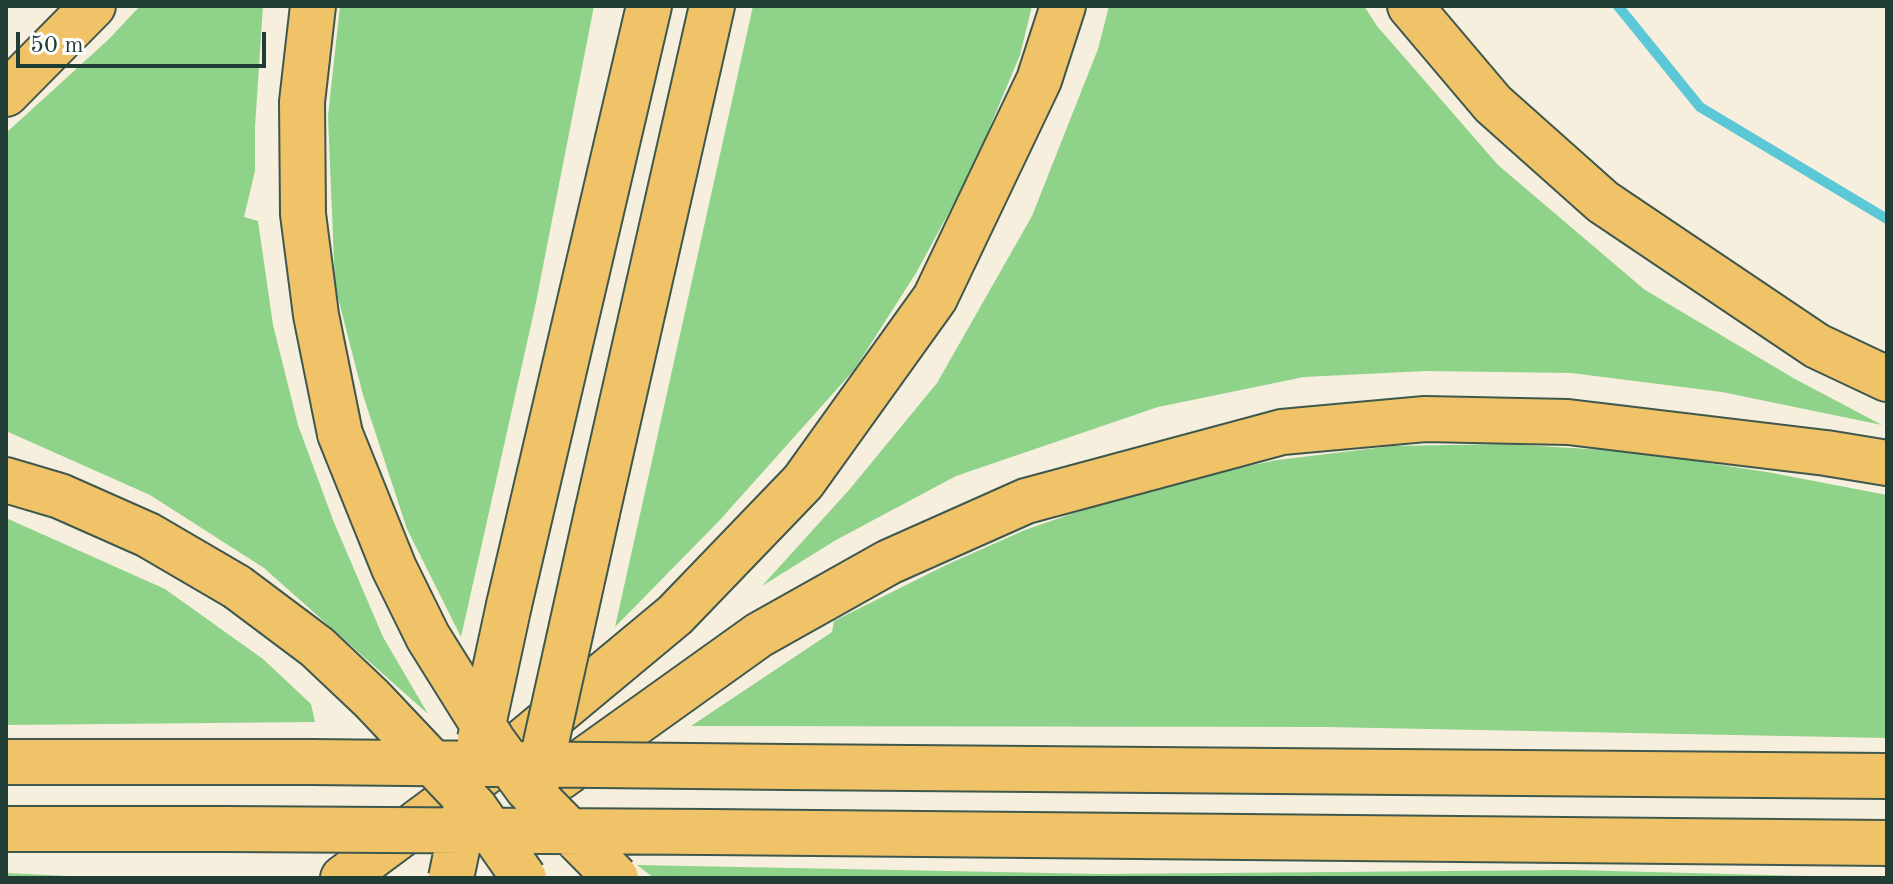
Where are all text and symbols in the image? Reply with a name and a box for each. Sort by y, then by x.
scale bar [20,16,270,66]
text: 50 m [30,34,84,58]

